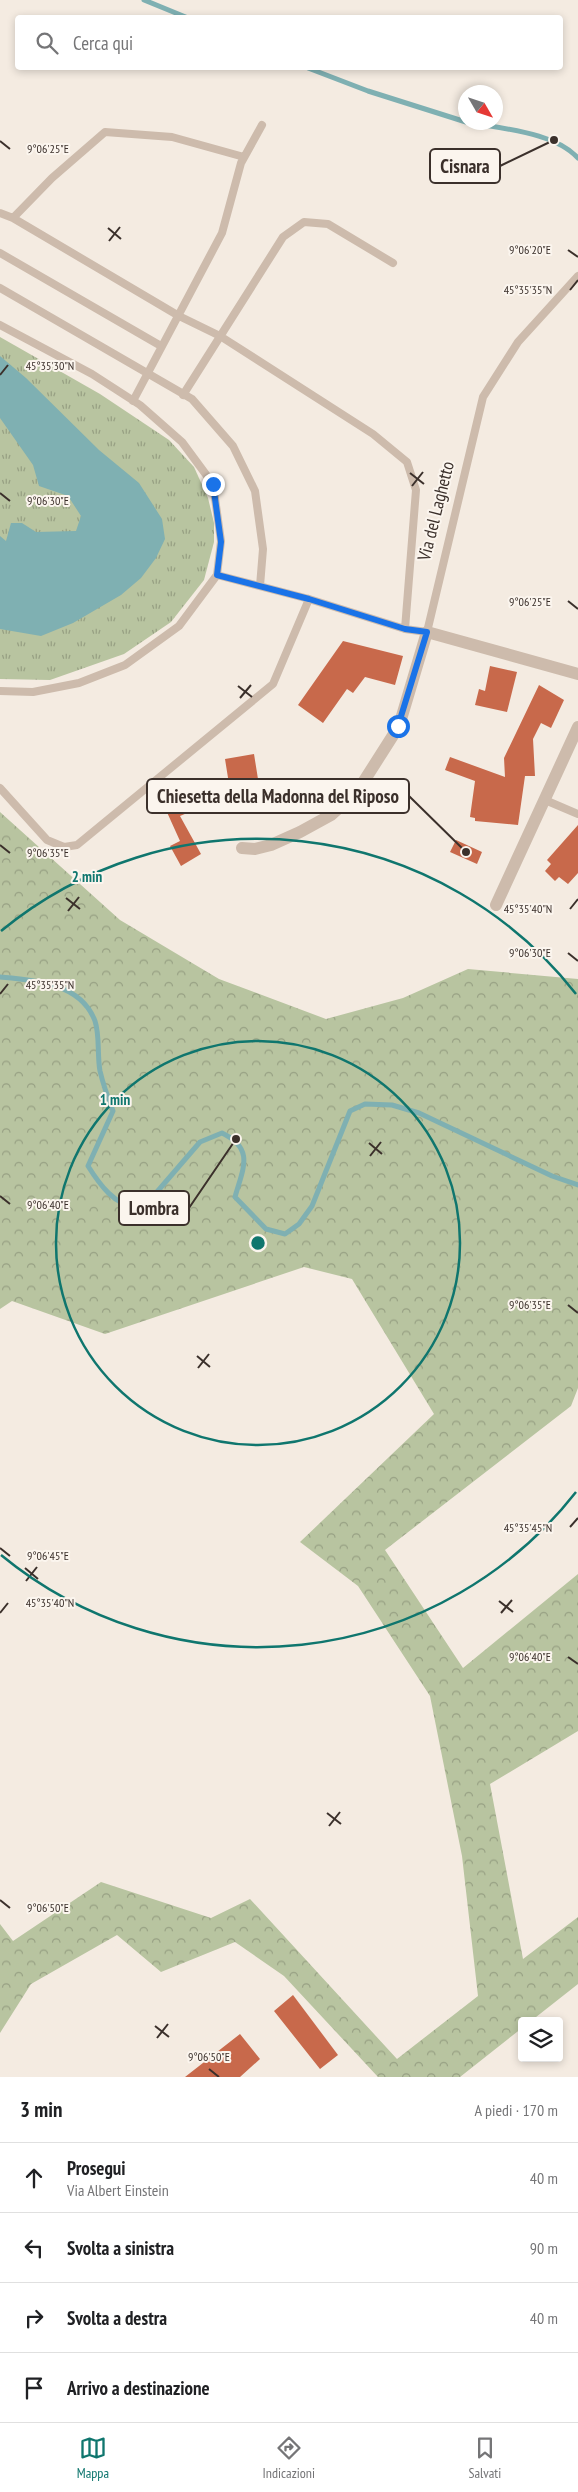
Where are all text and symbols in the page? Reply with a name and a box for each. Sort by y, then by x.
search box [15,15,563,70]
icon: search [33,29,61,57]
text: Cerca qui [73,31,133,55]
north arrow [458,85,503,130]
text: 9°06'25"E [27,141,69,156]
callout: Cisnara [430,149,500,183]
text: Cisnara [440,154,490,178]
text: 9°06'20"E [509,242,551,257]
text: 45°35'35"N [504,282,552,297]
text: 45°35'30"N [26,358,74,373]
street label: Via del Laghetto [412,459,459,564]
route end [202,473,225,496]
text: 9°06'30"E [27,493,69,508]
text: 9°06'25"E [509,594,551,609]
route start [387,715,410,738]
callout: Chiesetta della Madonna del Riposo [147,779,409,813]
text: Chiesetta della Madonna del Riposo [157,784,399,808]
text: 9°06'35"E [27,845,69,860]
text: 2 min [72,867,102,886]
text: 45°35'40"N [504,901,552,916]
text: 9°06'30"E [509,945,551,960]
text: 45°35'35"N [26,977,74,992]
text: 1 min [100,1090,130,1109]
callout: Lombra [119,1191,189,1225]
text: Lombra [129,1196,179,1220]
text: 9°06'40"E [27,1197,69,1212]
centre of rings [249,1234,267,1252]
text: 9°06'35"E [509,1297,551,1312]
text: 45°35'45"N [504,1520,552,1535]
text: 9°06'45"E [27,1548,69,1563]
text: 45°35'40"N [26,1595,74,1610]
text: 9°06'40"E [509,1649,551,1664]
text: 9°06'50"E [27,1900,69,1915]
map controls [518,2017,563,2062]
button: layers [518,2017,563,2062]
text: 9°06'50"E [188,2049,230,2064]
text: 3 min [20,2096,62,2123]
text: A piedi · 170 m [475,2100,558,2120]
text: Prosegui [67,2156,126,2180]
icon: ahead [20,2164,48,2192]
text: 40 m [530,2168,558,2188]
text: Via Albert Einstein [67,2180,169,2200]
icon: left [20,2234,48,2262]
text: Svolta a sinistra [67,2236,174,2260]
text: 90 m [530,2238,558,2258]
icon: right [20,2304,48,2332]
text: Svolta a destra [67,2306,167,2330]
text: 40 m [530,2308,558,2328]
icon: arrive [20,2374,48,2402]
text: Arrivo a destinazione [67,2376,210,2400]
tab: Mappa [77,2434,109,2482]
tab: Indicazioni [263,2434,315,2482]
tab: Salvati [468,2434,501,2482]

